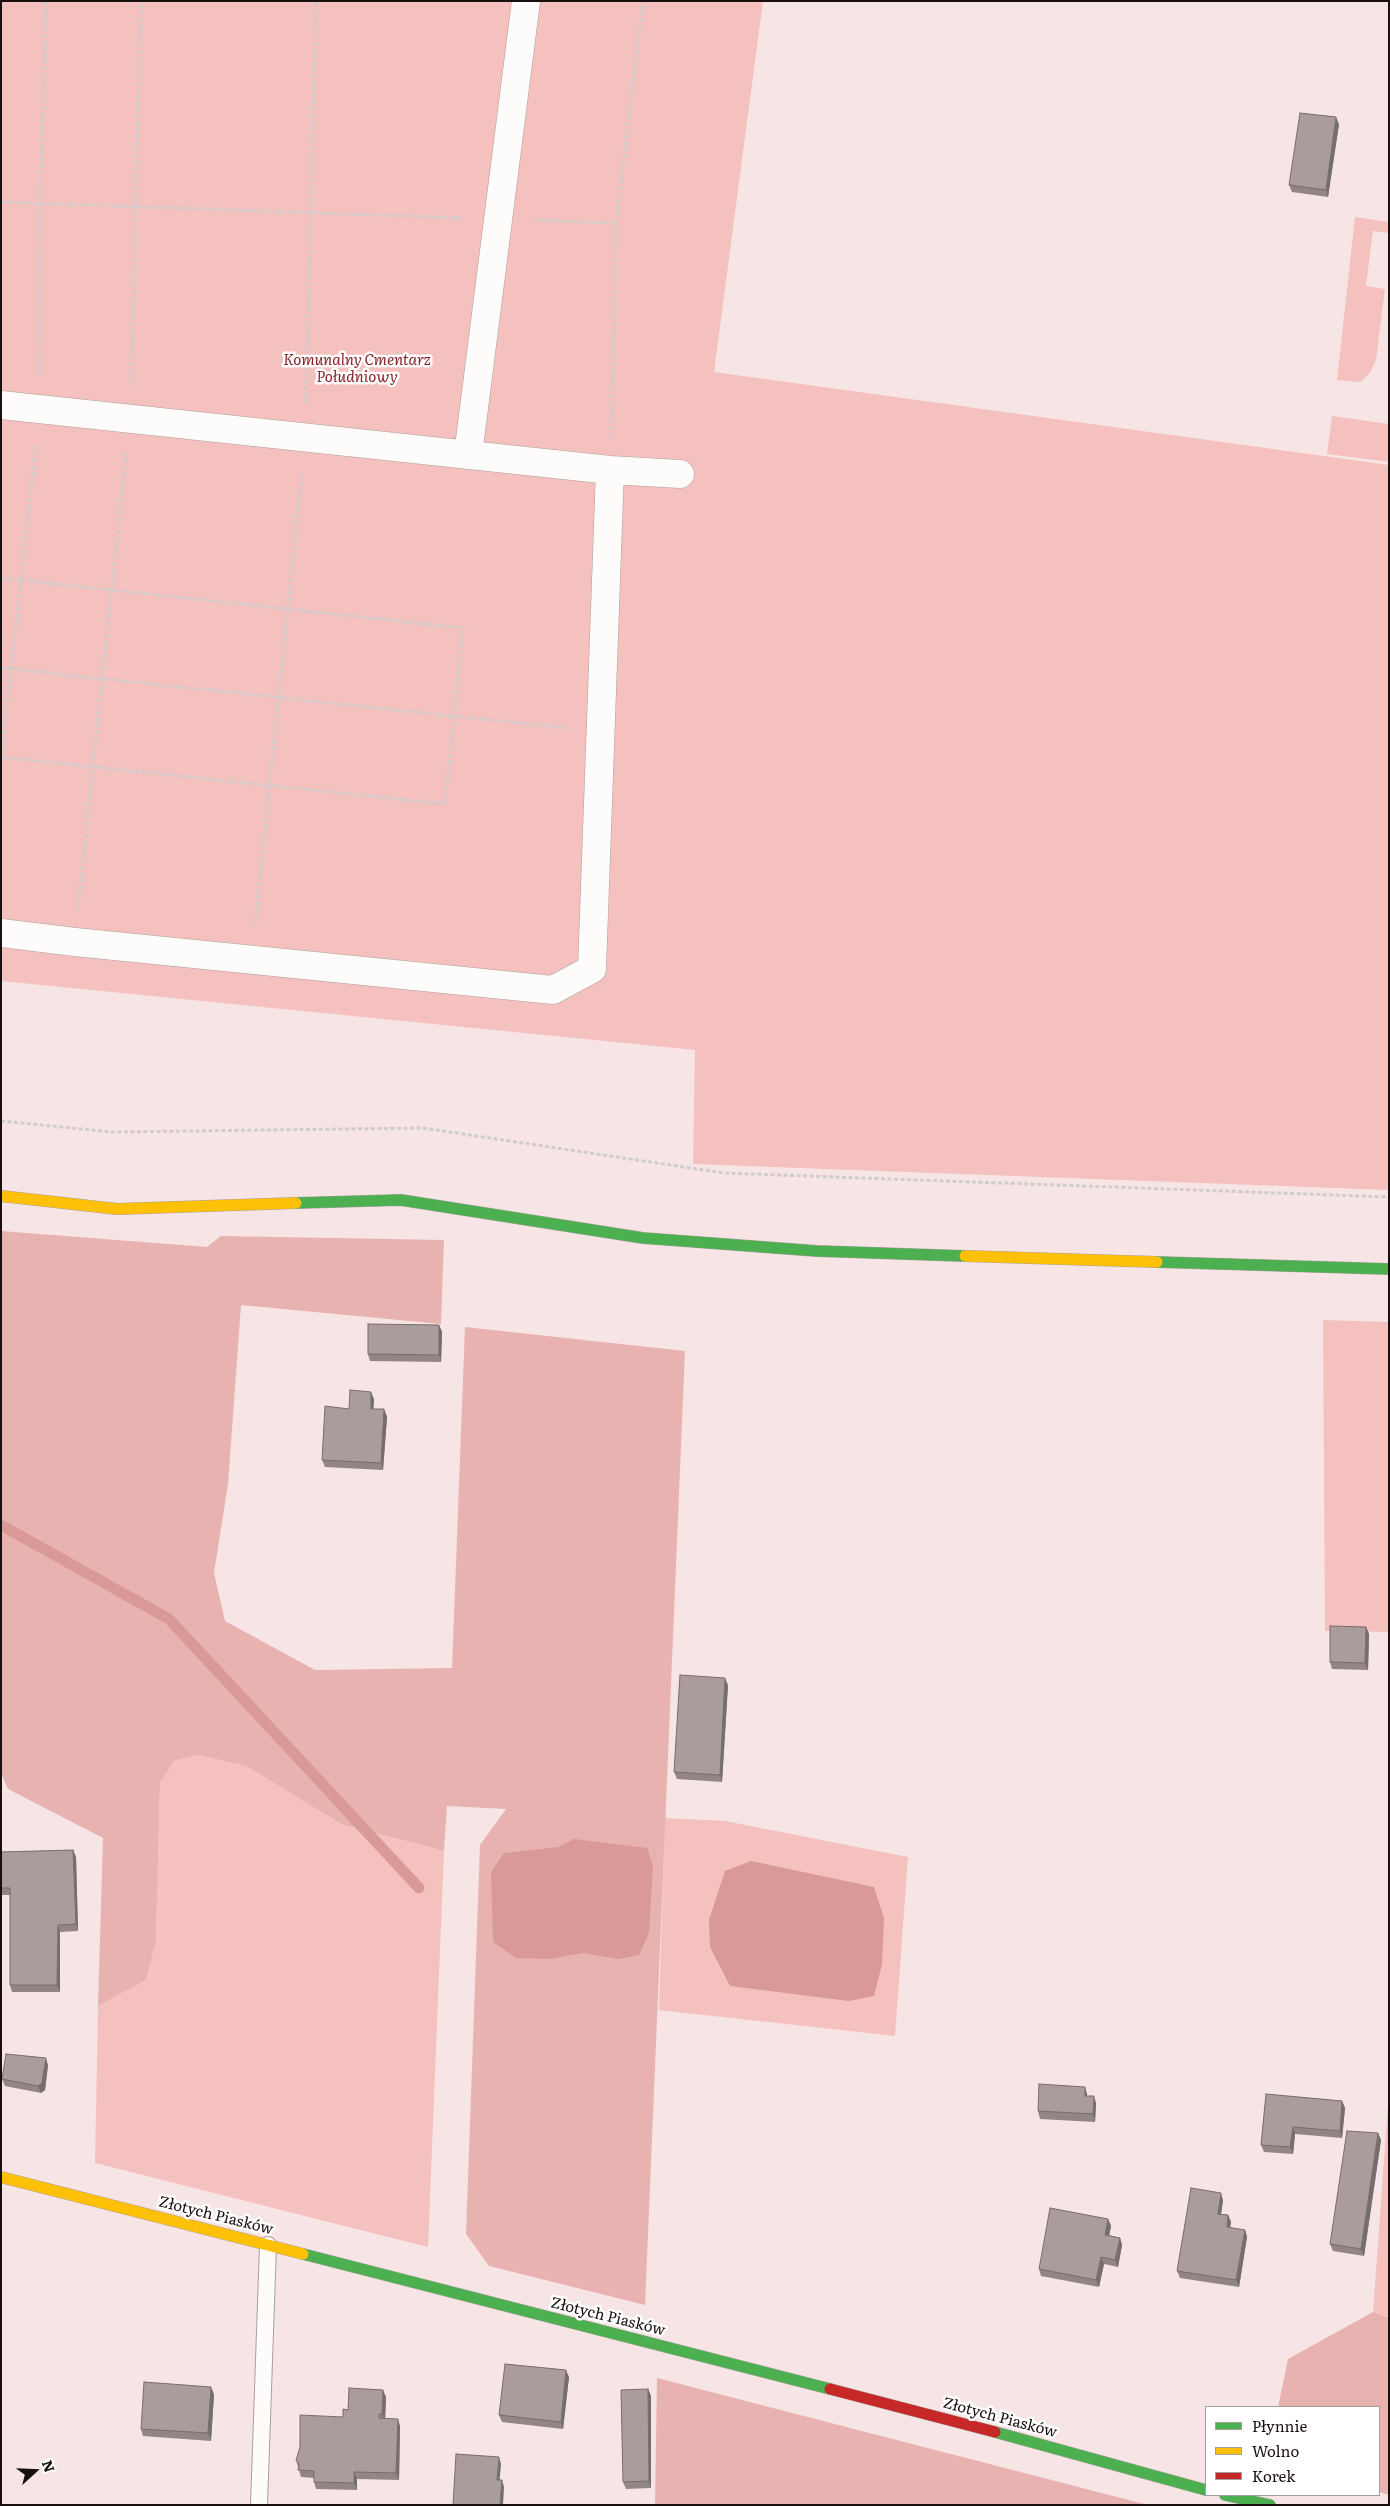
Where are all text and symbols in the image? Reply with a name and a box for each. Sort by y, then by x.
park label: Komunalny Cmentarz Południowy [283,352,431,387]
street label: Złotych Piasków [157,2193,275,2239]
street label: Złotych Piasków [549,2294,667,2340]
street label: Złotych Piasków [941,2394,1059,2442]
legend [1205,2406,1380,2496]
text: Płynnie [1252,2414,1307,2437]
text: Wolno [1252,2439,1299,2462]
north arrow [10,2446,60,2496]
text: N [38,2457,61,2475]
text: Korek [1252,2464,1295,2487]

